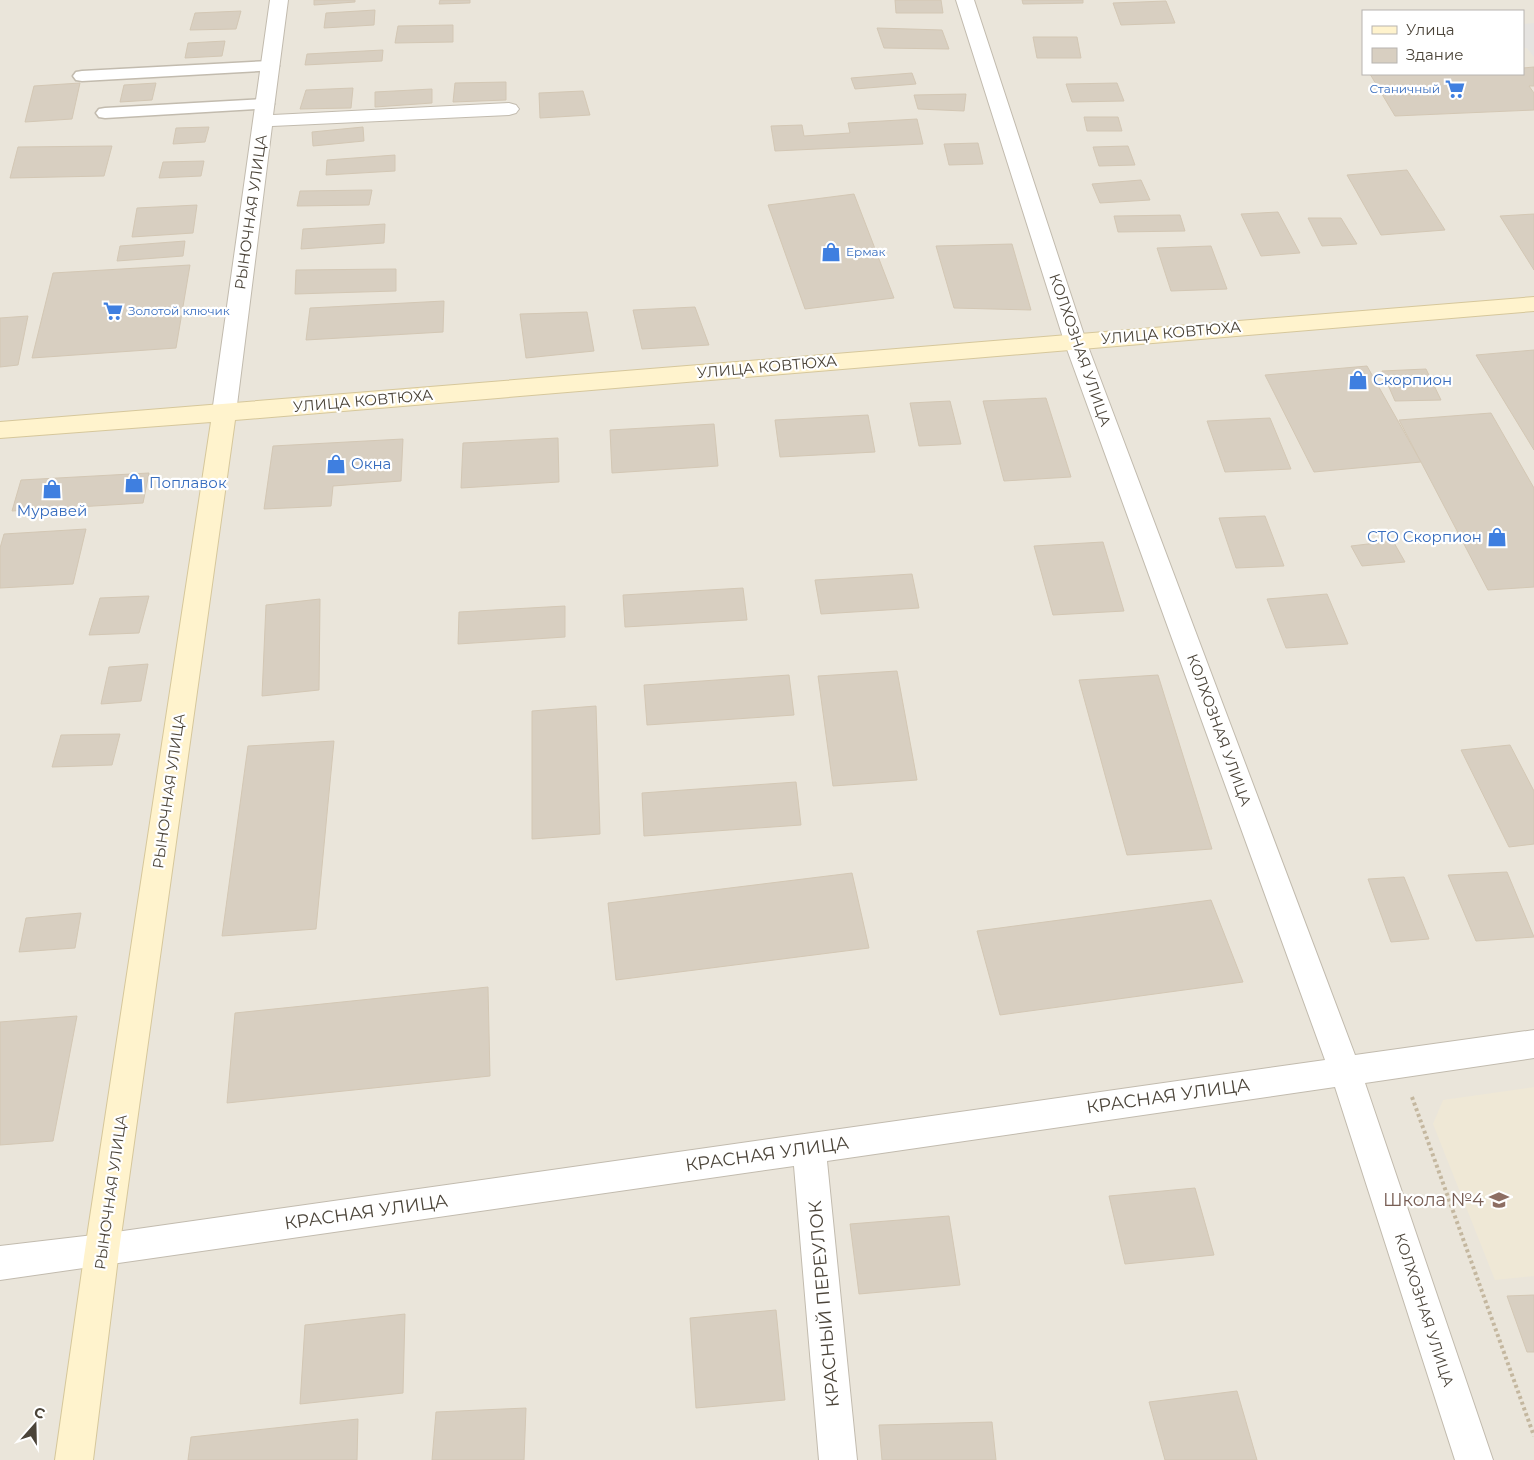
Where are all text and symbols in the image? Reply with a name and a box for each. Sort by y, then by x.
legend [1362,10,1524,75]
text: Улица [1406,20,1454,39]
text: Здание [1406,45,1464,64]
supermarket icon: Станичный [1444,78,1466,100]
place label: Станичный [1370,81,1440,96]
street label: РЫНОЧНАЯ УЛИЦА [230,133,271,291]
shop icon: Ермак [820,241,842,263]
place label: Ермак [846,244,886,259]
street label: КОЛХОЗНАЯ УЛИЦА [1045,271,1116,429]
supermarket icon: Золотой ключик [102,300,124,322]
place label: Золотой ключик [128,303,230,318]
street label: УЛИЦА КОВТЮХА [1100,317,1242,348]
street label: УЛИЦА КОВТЮХА [696,351,838,382]
shop icon: Скорпион [1347,369,1369,391]
place label: Скорпион [1373,370,1452,389]
street label: УЛИЦА КОВТЮХА [292,385,434,416]
shop icon: Окна [325,453,347,475]
place label: Окна [351,454,391,473]
shop icon: Поплавок [123,472,145,494]
place label: Поплавок [149,473,227,492]
shop icon: Муравей [41,478,63,500]
place label: Муравей [17,501,87,520]
shop icon: СТО Скорпион [1486,526,1508,548]
place label: СТО Скорпион [1367,527,1482,546]
street label: КОЛХОЗНАЯ УЛИЦА [1183,651,1256,809]
street label: РЫНОЧНАЯ УЛИЦА [148,712,189,870]
street label: КРАСНАЯ УЛИЦА [1085,1074,1252,1118]
street label: РЫНОЧНАЯ УЛИЦА [90,1113,131,1271]
street label: КРАСНАЯ УЛИЦА [684,1132,851,1176]
place label: Школа №4 [1383,1189,1484,1211]
school or university icon: Школа №4 [1488,1189,1510,1211]
street label: КРАСНАЯ УЛИЦА [283,1190,450,1234]
street label: КРАСНЫЙ ПЕРЕУЛОК [804,1199,844,1408]
street label: КОЛХОЗНАЯ УЛИЦА [1391,1230,1458,1389]
north arrow [10,1400,60,1450]
text: С [32,1403,47,1423]

